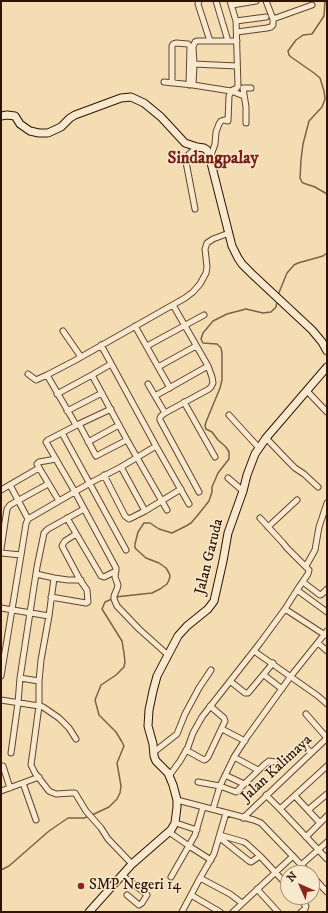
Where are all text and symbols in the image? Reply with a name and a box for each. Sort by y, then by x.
district label: Sindangpalay [167,149,259,169]
street label: Jalan Garuda [192,517,228,597]
street label: Jalan Kalimaya [238,732,316,806]
north arrow [280,865,320,905]
text: N [284,869,300,885]
place label: SMP Negeri 14 [89,877,181,895]
marker: SMP Negeri 14 [76,881,86,891]

